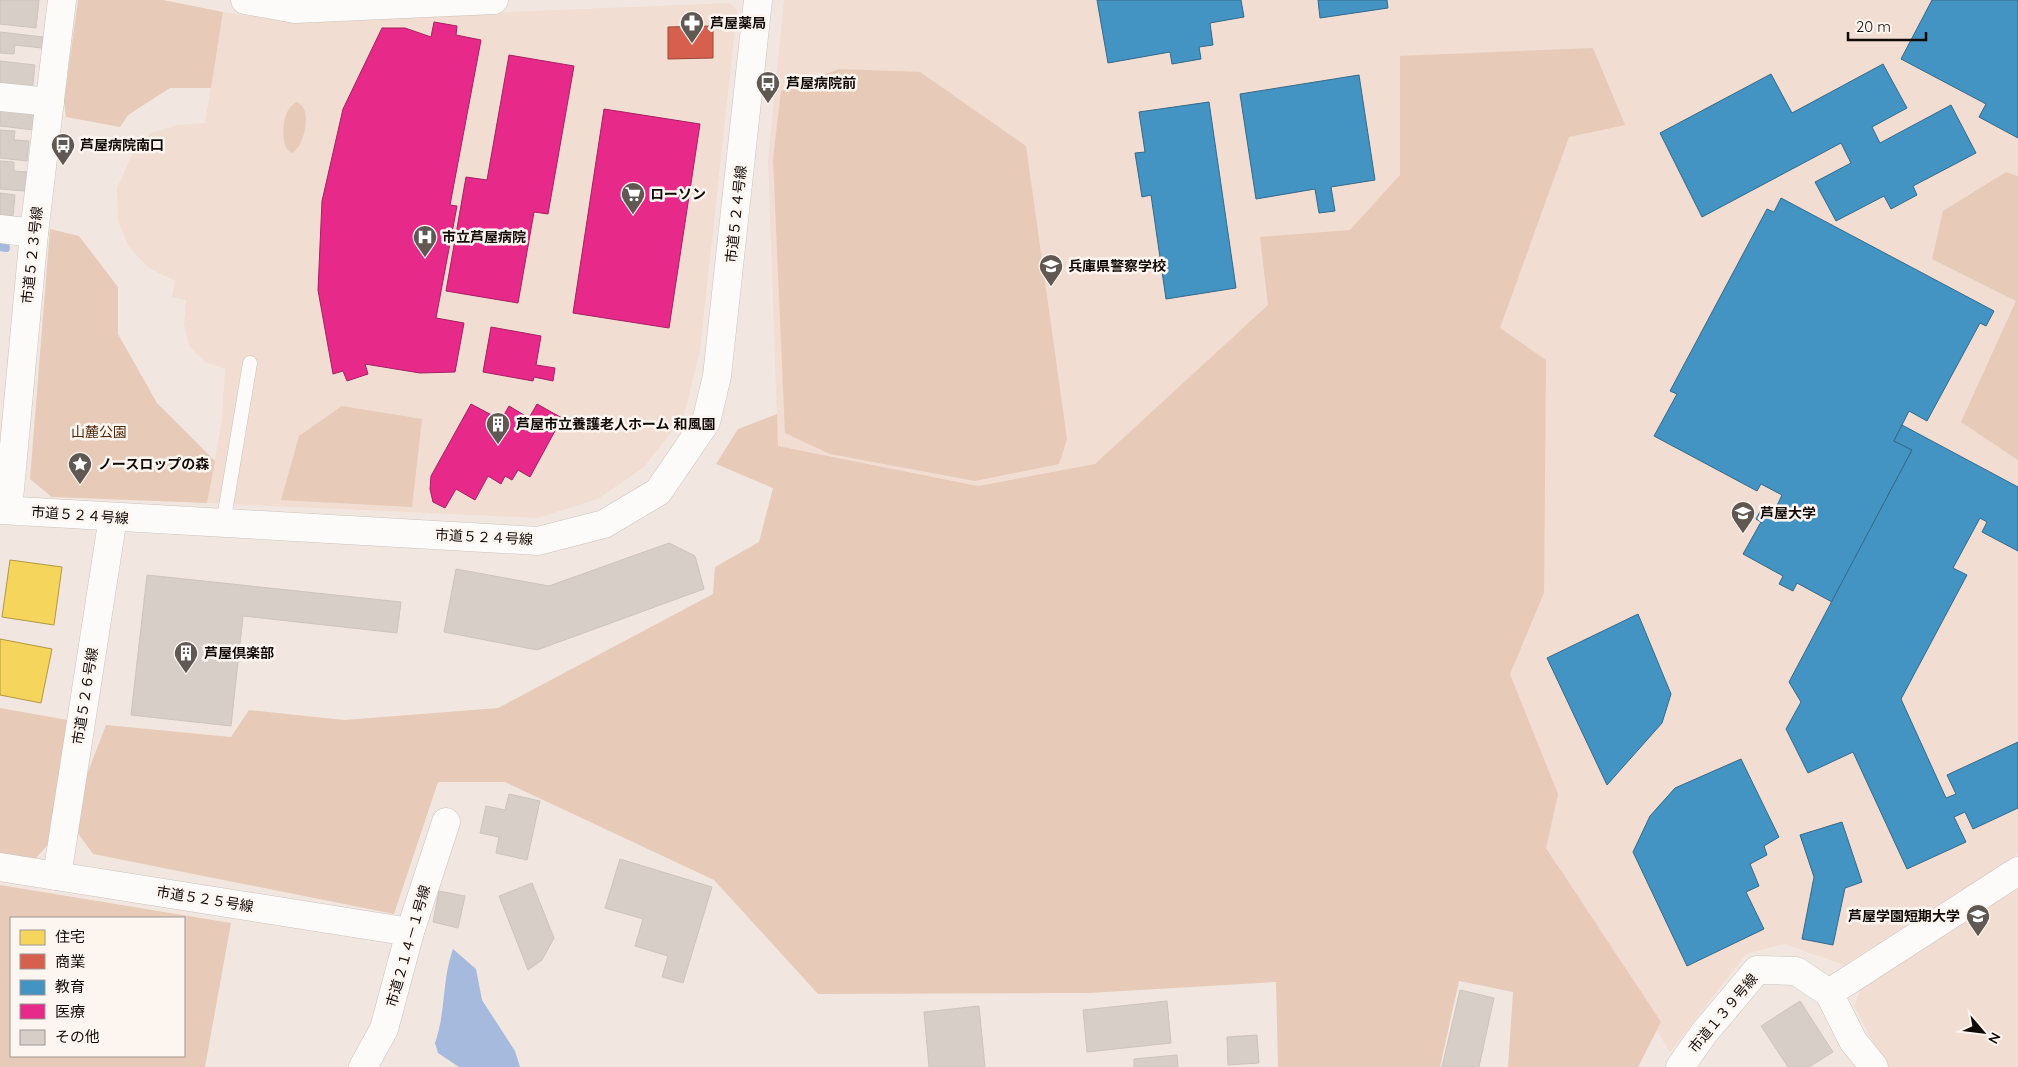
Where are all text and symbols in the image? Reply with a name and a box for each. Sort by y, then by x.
pharmacy icon: 芦屋薬局 [679,10,705,44]
scale bar [1848,10,1926,42]
place label: 芦屋薬局 [710,14,766,32]
text: 20 m [1856,17,1891,36]
bus stop icon: 芦屋病院前 [755,70,781,104]
place label: 芦屋病院前 [786,74,856,92]
bus stop icon: 芦屋病院南口 [50,132,76,166]
place label: 芦屋病院南口 [80,136,164,154]
street label: 市道５２４号線 [722,164,750,264]
supermarket icon: ローソン [620,181,646,215]
place label: ローソン [650,185,706,203]
street label: 市道５２３号線 [18,205,46,305]
hospital icon: 市立芦屋病院 [412,224,438,258]
place label: 市立芦屋病院 [442,228,526,246]
school or university icon: 兵庫県警察学校 [1038,253,1064,287]
place label: 兵庫県警察学校 [1068,257,1166,275]
building icon: 芦屋市立養護老人ホーム 和風園 [485,411,511,445]
place label: 芦屋市立養護老人ホーム 和風園 [516,415,716,433]
park label: 山麓公園 [71,423,127,441]
place icon: ノースロップの森 [67,451,93,485]
place label: ノースロップの森 [98,455,209,473]
school or university icon: 芦屋大学 [1730,500,1756,534]
street label: 市道５２４号線 [30,503,130,527]
place label: 芦屋大学 [1760,504,1816,522]
street label: 市道５２４号線 [435,525,533,549]
building icon: 芦屋倶楽部 [173,640,199,674]
place label: 芦屋倶楽部 [204,644,274,662]
street label: 市道５２６号線 [68,646,102,746]
street label: 市道５２５号線 [155,882,255,916]
street label: 市道２１４－１号線 [382,883,434,1009]
school or university icon: 芦屋学園短期大学 [1965,903,1991,937]
place label: 芦屋学園短期大学 [1848,907,1960,925]
legend [10,917,185,1057]
text: 住宅 [55,927,85,946]
text: 商業 [55,952,85,971]
street label: 市道１３９号線 [1685,970,1761,1056]
text: 教育 [55,977,85,996]
text: 医療 [55,1002,85,1021]
north arrow [1958,1007,2008,1057]
text: その他 [55,1027,100,1046]
text: N [1984,1029,2005,1047]

